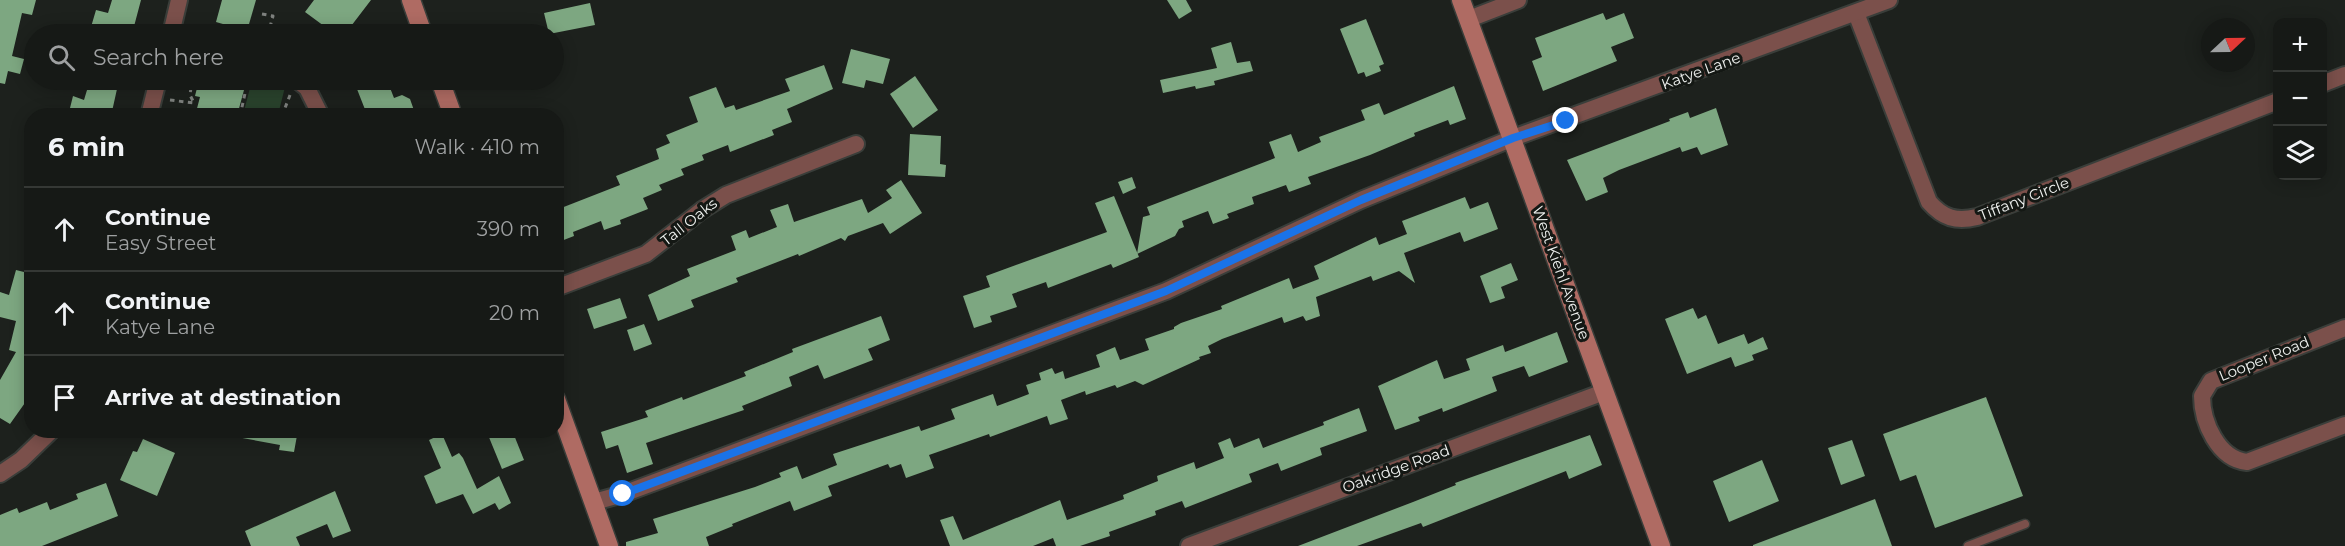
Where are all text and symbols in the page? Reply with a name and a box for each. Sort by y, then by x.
north arrow [2201,18,2255,72]
map controls [2273,18,2327,180]
button: + [2273,18,2327,72]
search box [24,24,564,90]
icon: search [45,41,78,74]
text: Search here [93,44,224,71]
street label: Katye Lane [1659,47,1743,94]
button: − [2273,72,2327,126]
route end [1552,107,1578,133]
button: layers [2273,126,2327,180]
text: 6 min [48,131,125,163]
text: Walk · 410 m [415,135,540,159]
street label: Tiffany Circle [1976,173,2072,224]
street label: Tall Oaks [657,194,721,250]
street label: West Kiehl Avenue [1528,203,1594,342]
text: Continue [105,204,211,231]
icon: ahead [48,213,81,246]
text: 390 m [477,217,540,241]
text: Easy Street [105,231,216,255]
text: Continue [105,288,211,315]
icon: ahead [48,297,81,330]
text: 20 m [489,301,540,325]
text: Katye Lane [105,315,215,339]
street label: Looper Road [2216,332,2312,385]
icon: arrive [48,381,81,414]
text: Arrive at destination [105,384,341,411]
street label: Oakridge Road [1340,440,1452,497]
route start [609,480,635,506]

